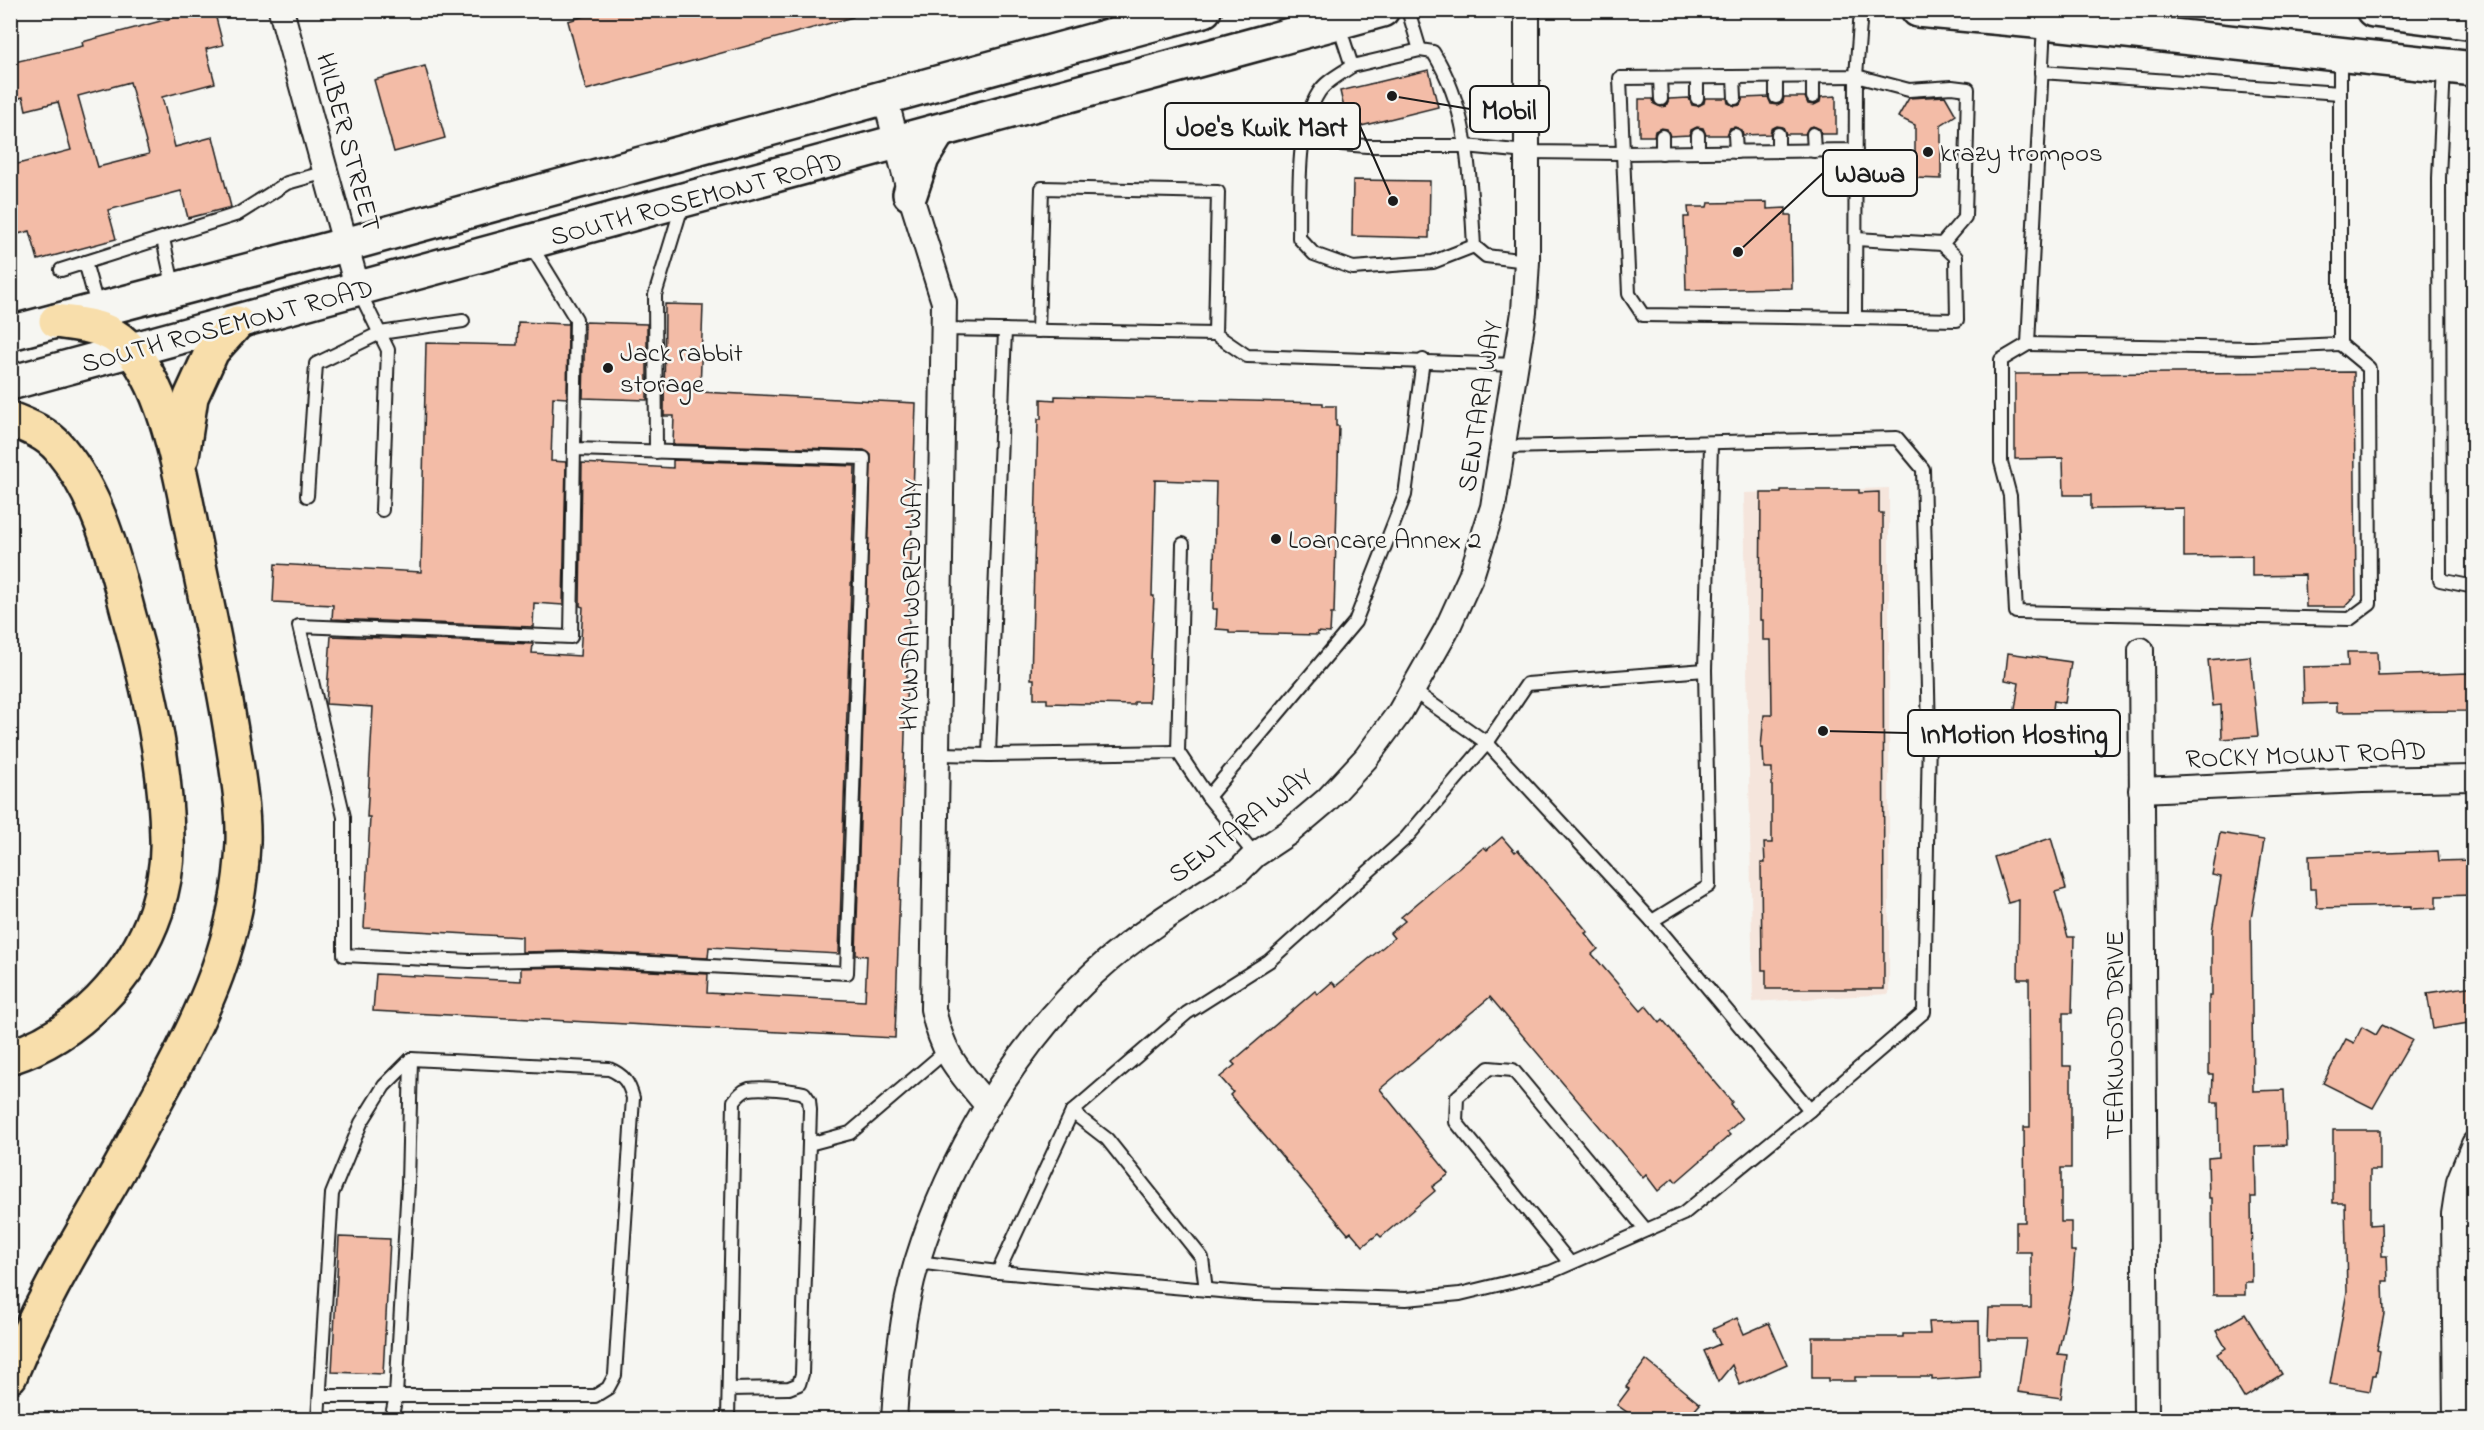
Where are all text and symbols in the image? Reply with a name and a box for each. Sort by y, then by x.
street label: HILBER STREET [304,49,389,237]
callout: Mobil [1470,86,1549,132]
text: Mobil [1481,92,1537,133]
callout: Joe's Kwik Mart [1165,103,1360,149]
text: Joe's Kwik Mart [1176,109,1348,150]
place label: krazy trompos [1940,135,2103,174]
street label: SOUTH ROSEMONT ROAD [546,143,847,258]
marker: krazy trompos [1921,145,1935,159]
callout: Wawa [1823,150,1917,196]
text: Wawa [1835,155,1905,196]
street label: SOUTH ROSEMONT ROAD [77,270,378,385]
street label: SENTARA WAY [1449,318,1514,495]
place label: Jack rabbit storage [620,335,743,405]
marker: Jack rabbit storage [601,361,615,375]
street label: HYUNDAI WORLD WAY [891,478,934,731]
place label: Loancare Annex 2 [1288,522,1481,561]
marker: Loancare Annex 2 [1269,532,1283,546]
callout: InMotion Hosting [1908,710,2120,756]
text: InMotion Hosting [1920,716,2108,758]
street label: ROCKY MOUNT ROAD [2185,733,2427,780]
street label: SENTARA WAY [1161,759,1323,894]
street label: TEAKWOOD DRIVE [2097,930,2136,1140]

